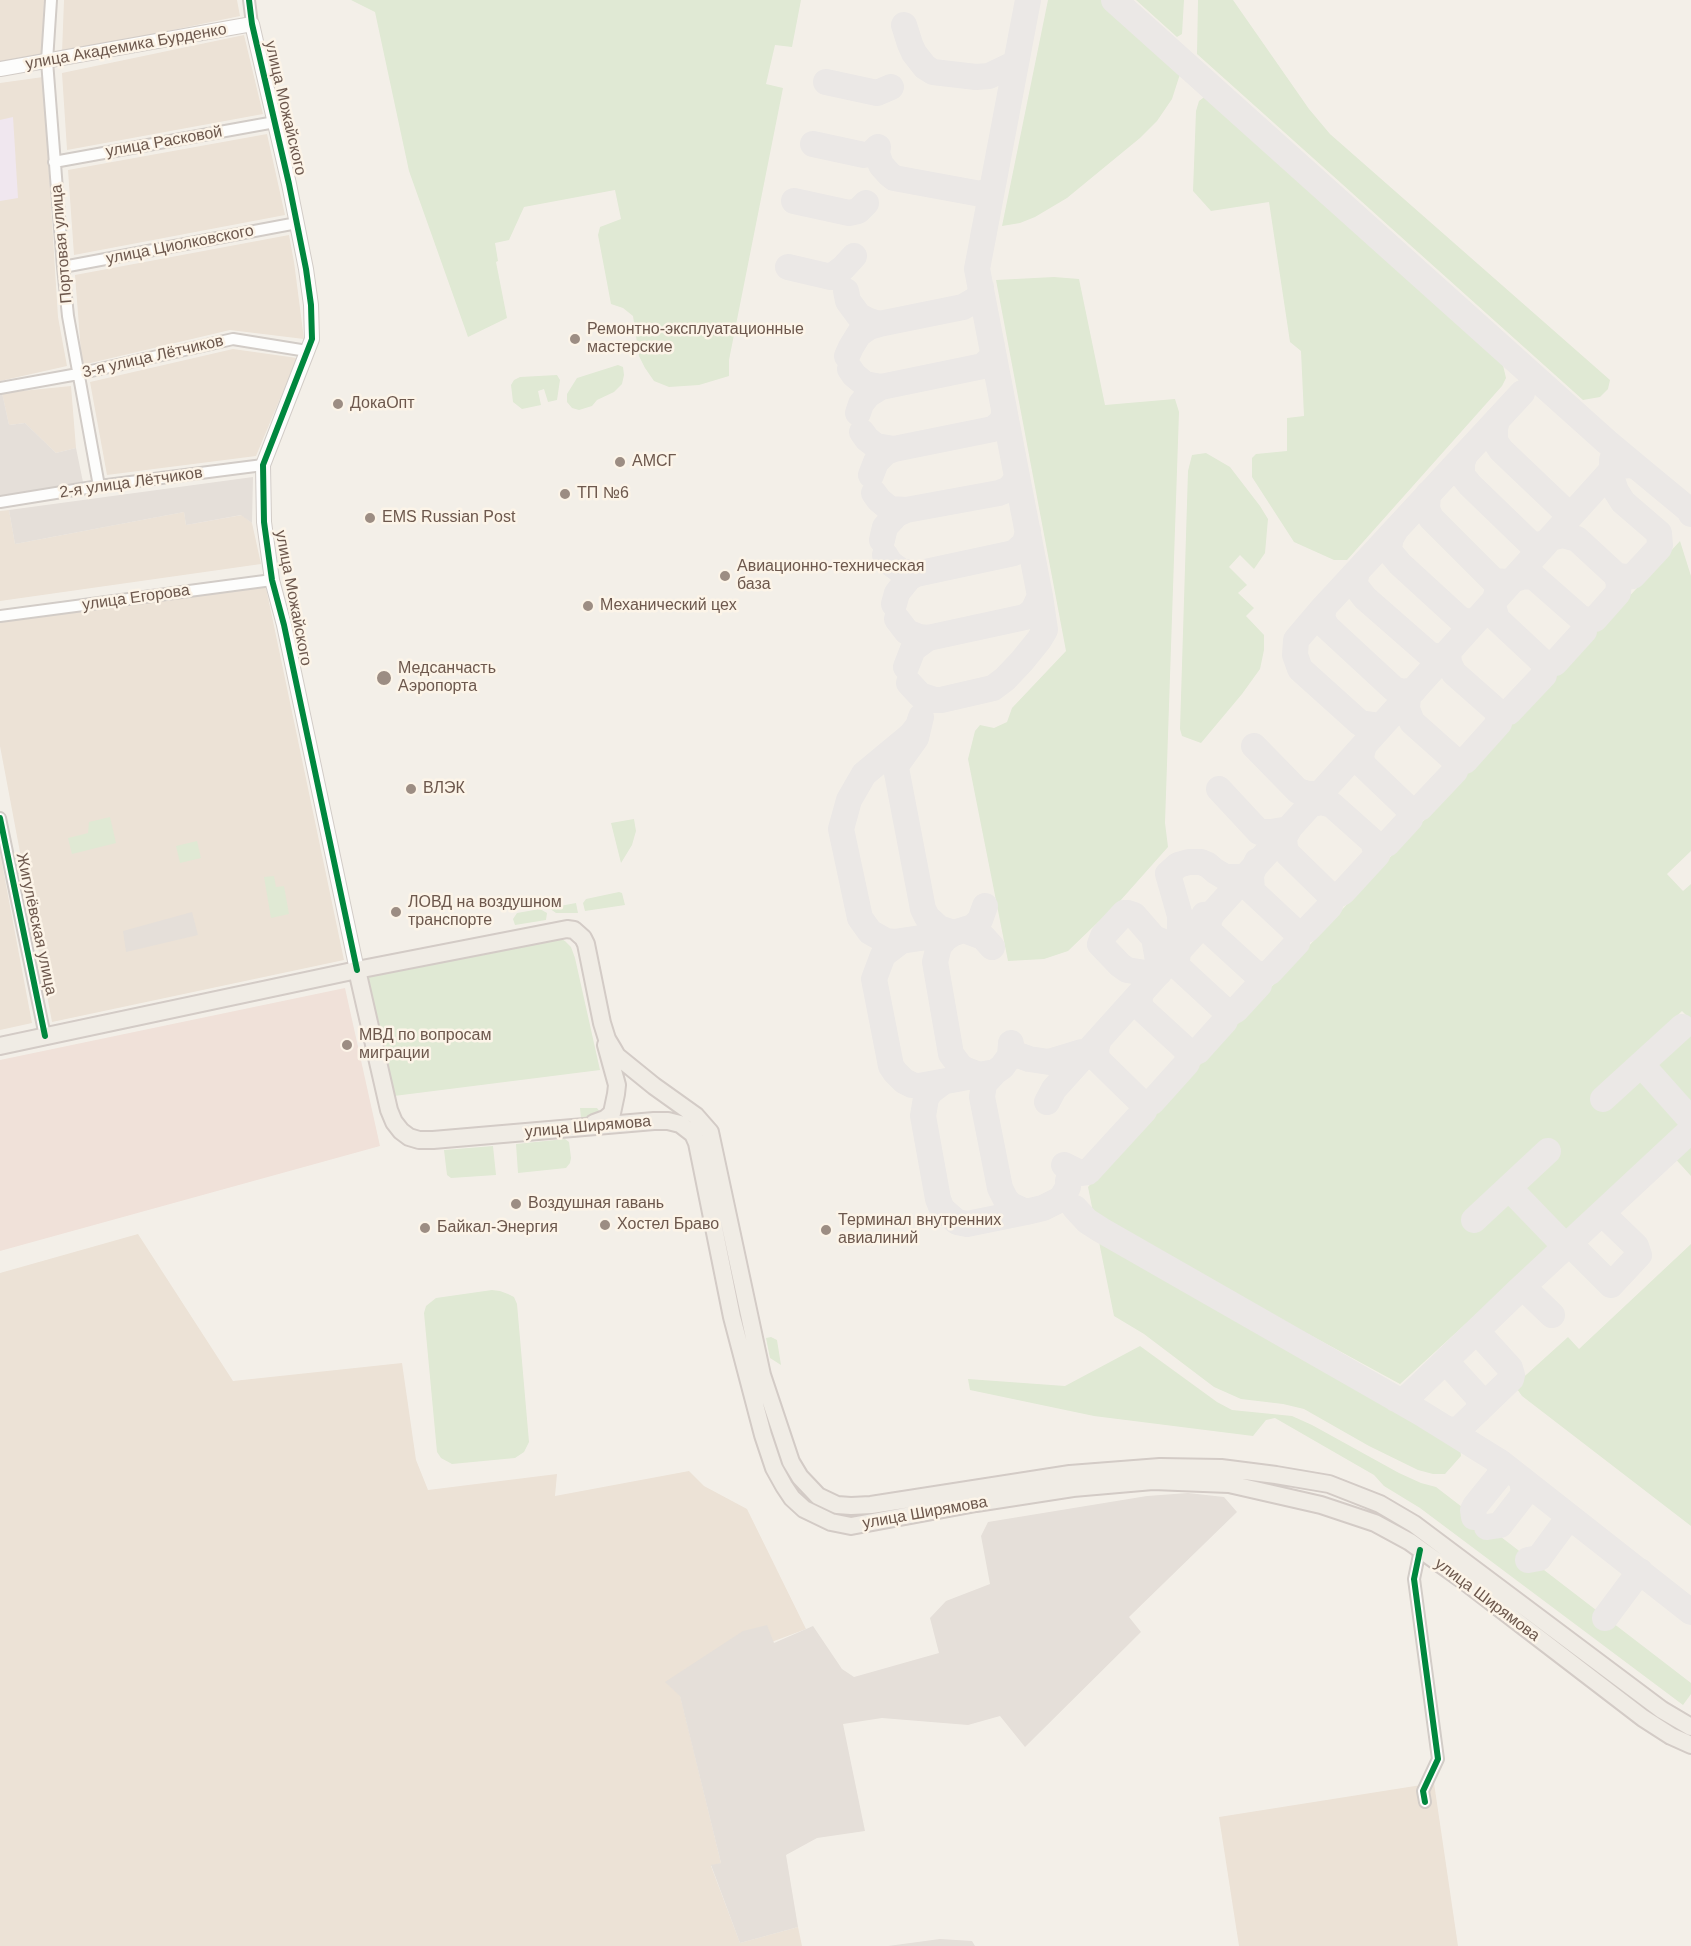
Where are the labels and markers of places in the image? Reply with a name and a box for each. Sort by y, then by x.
place label: Ремонтно-эксплуатационные мастерские [587,320,804,358]
marker: Ремонтно-эксплуатационные мастерские [568,332,582,346]
place label: ДокаОпт [350,394,415,414]
marker: ДокаОпт [331,397,345,411]
place label: АМСГ [632,452,676,472]
marker: АМСГ [613,455,627,469]
place label: ТП №6 [577,484,629,504]
marker: ТП №6 [558,487,572,501]
place label: EMS Russian Рost [382,508,515,528]
marker: EMS Russian Рost [363,511,377,525]
place label: Авиационно-техническая база [737,557,925,595]
marker: Авиационно-техническая база [718,569,732,583]
place label: Механический цех [600,596,737,616]
marker: Механический цех [581,599,595,613]
place label: Медсанчасть Аэропорта [398,659,496,697]
marker: Медсанчасть Аэропорта [375,669,393,687]
place label: ВЛЭК [423,779,465,799]
marker: ВЛЭК [404,782,418,796]
place label: ЛОВД на воздушном транспорте [408,893,562,931]
marker: ЛОВД на воздушном транспорте [389,905,403,919]
place label: МВД по вопросам миграции [359,1026,492,1064]
marker: МВД по вопросам миграции [340,1038,354,1052]
place label: Воздушная гавань [528,1194,664,1214]
marker: Воздушная гавань [509,1197,523,1211]
place label: Терминал внутренних авиалиний [838,1211,1001,1249]
place label: Хостел Браво [617,1215,719,1235]
place label: Байкал-Энергия [437,1218,558,1238]
marker: Хостел Браво [598,1218,612,1232]
marker: Байкал-Энергия [418,1221,432,1235]
marker: Терминал внутренних авиалиний [819,1223,833,1237]

